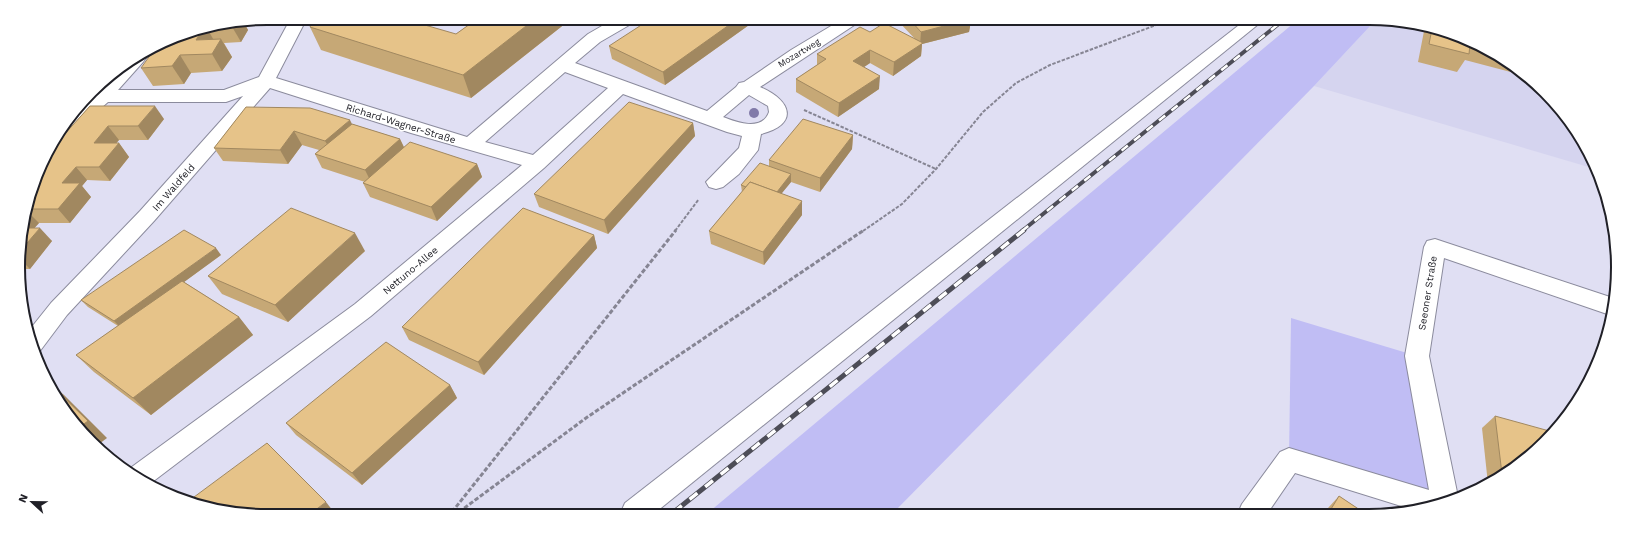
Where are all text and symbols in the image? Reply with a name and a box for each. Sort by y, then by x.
street label: Mozartweg [776,36,822,69]
street label: Richard-Wagner-Straße [345,102,457,145]
street label: Im Waldfeld [150,162,197,213]
street label: Nettuno-Allee [381,244,440,296]
street label: Seeoner Straße [1416,255,1439,331]
north arrow [12,482,52,522]
text: N [16,492,31,505]

